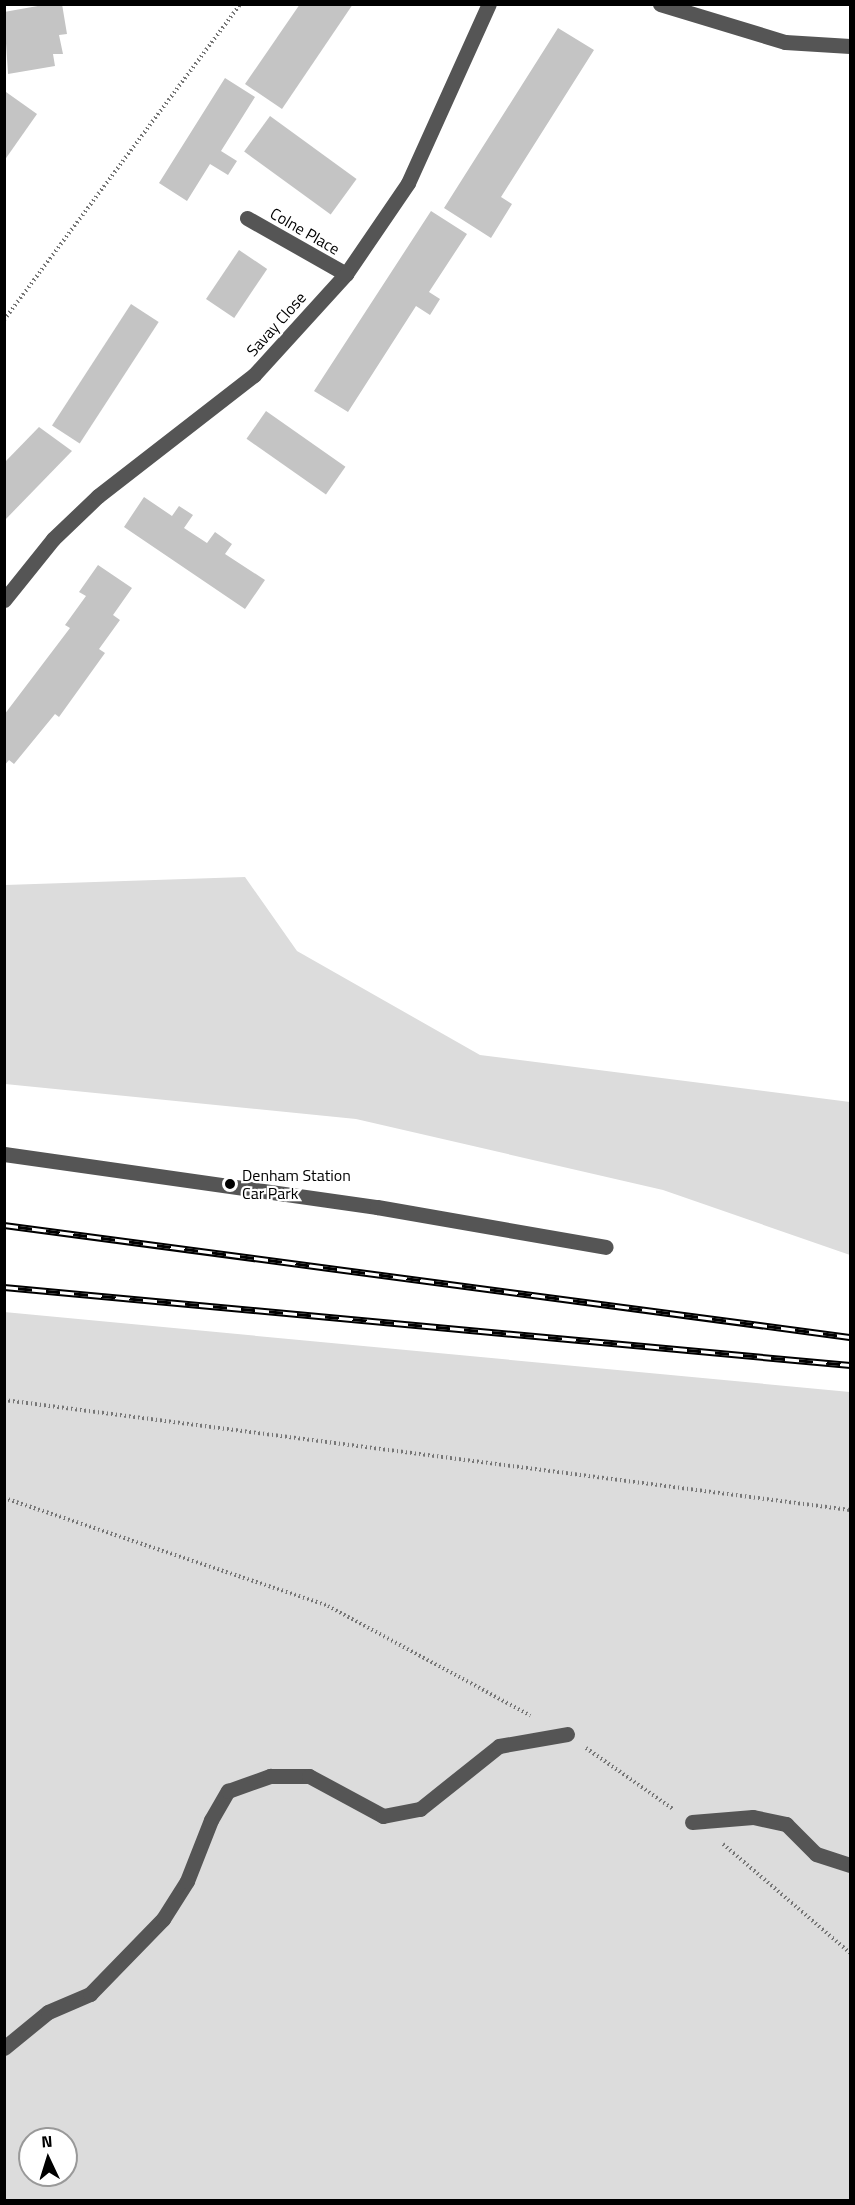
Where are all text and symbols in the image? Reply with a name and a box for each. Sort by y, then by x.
street label: Colne Place [267,203,343,259]
street label: Savay Close [242,288,310,360]
place label: Denham Station Car Park [242,1165,351,1203]
marker: Denham Station Car Park [223,1177,237,1191]
north arrow [18,2127,78,2187]
text: N [41,2129,53,2153]

